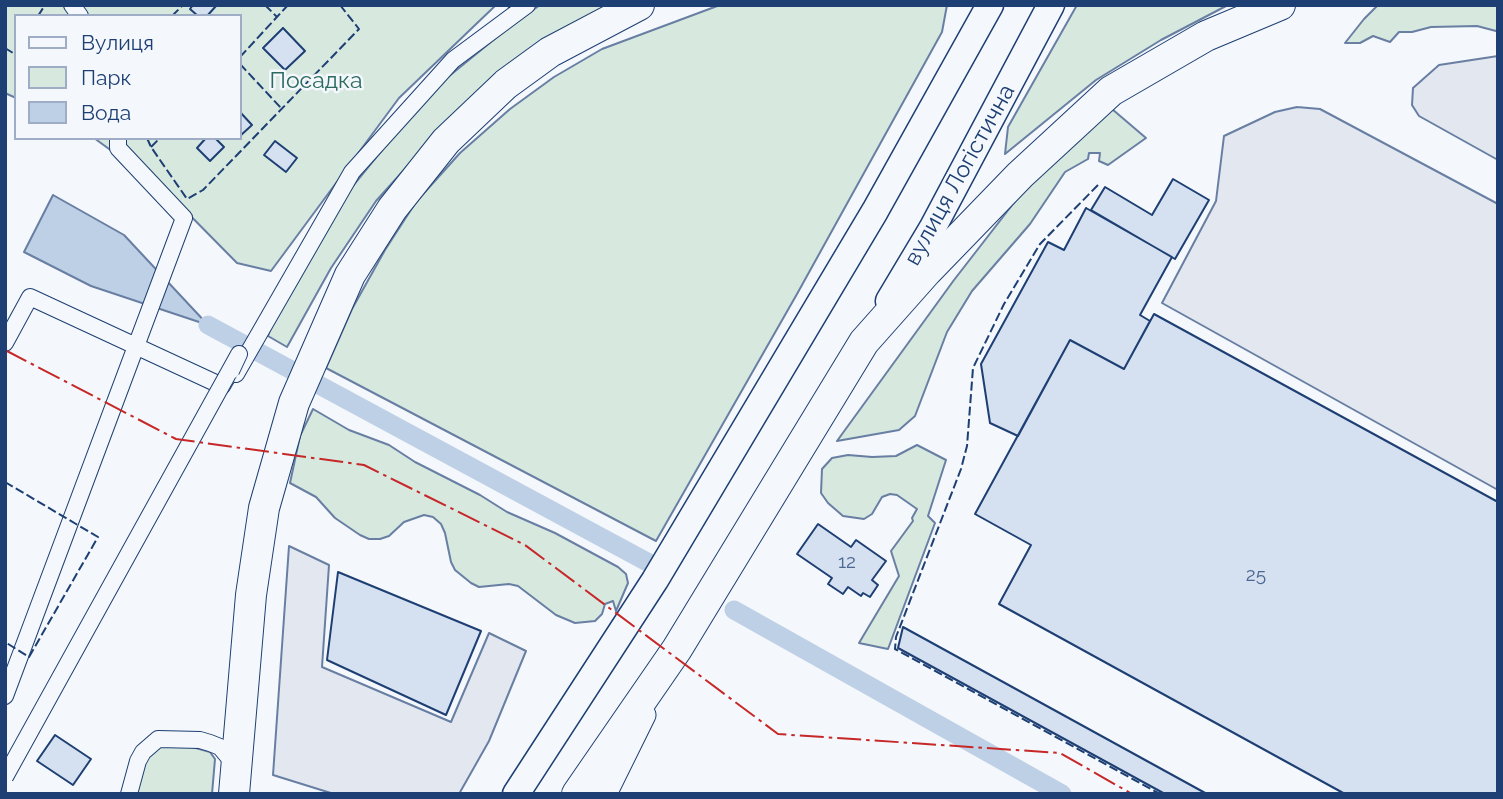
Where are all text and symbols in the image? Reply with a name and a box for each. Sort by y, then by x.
legend [14,14,242,140]
text: Вулиця [81,30,154,55]
text: Парк [81,65,131,90]
park label: Посадка [269,67,363,95]
street label: вулиця Логістична [899,80,1021,270]
text: Вода [81,100,131,125]
house number: 12 [838,551,856,573]
house number: 25 [1246,564,1266,586]

